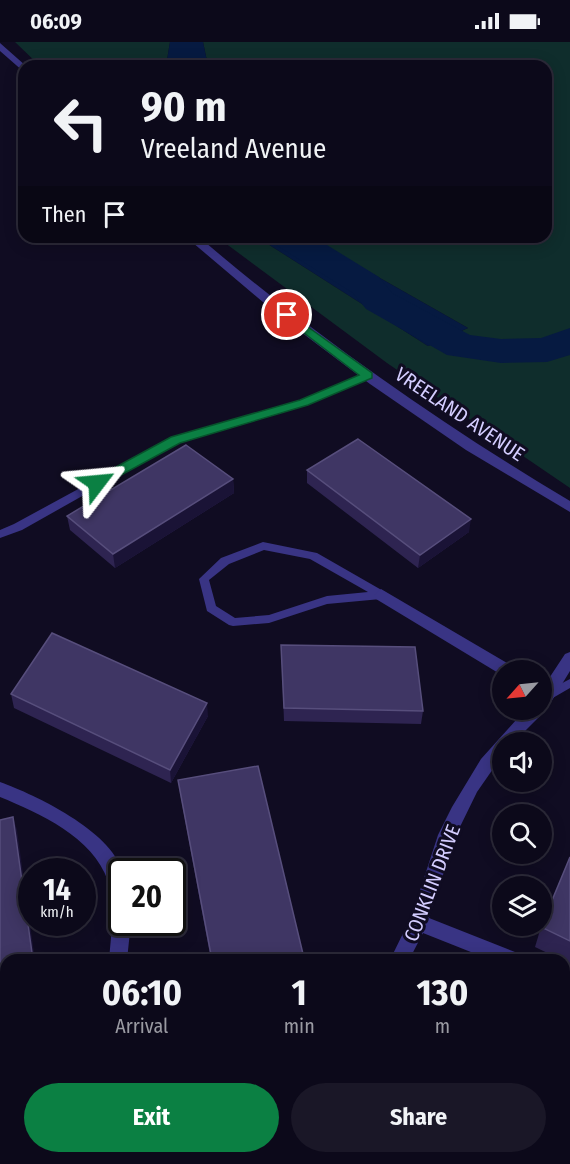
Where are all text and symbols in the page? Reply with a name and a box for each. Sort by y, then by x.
text: 06:09 [30,8,82,35]
text: 90 m [141,82,226,132]
icon: left [42,84,120,162]
text: Vreeland Avenue [141,133,326,165]
icon: arrive [98,198,131,231]
text: Then [42,201,86,228]
pin [261,289,312,340]
icon: arrive [270,298,303,331]
street label: VREELAND AVENUE [391,362,529,466]
position arrow [65,451,129,515]
north arrow [492,660,552,720]
map controls [492,660,552,936]
button: sound [492,732,552,792]
button: search [492,804,552,864]
street label: CONKLIN DRIVE [399,821,465,945]
speed limit sign: 20 [108,858,186,936]
text: 14 [43,872,71,908]
button: layers [492,876,552,936]
text: km/h [40,903,74,921]
text: 06:10 [102,971,182,1015]
text: 1 [292,971,307,1015]
text: 130 [416,971,468,1015]
text: Arrival [115,1014,168,1038]
text: min [284,1014,315,1038]
text: m [435,1014,450,1038]
button: Exit [24,1083,279,1152]
button: Share [291,1083,546,1152]

